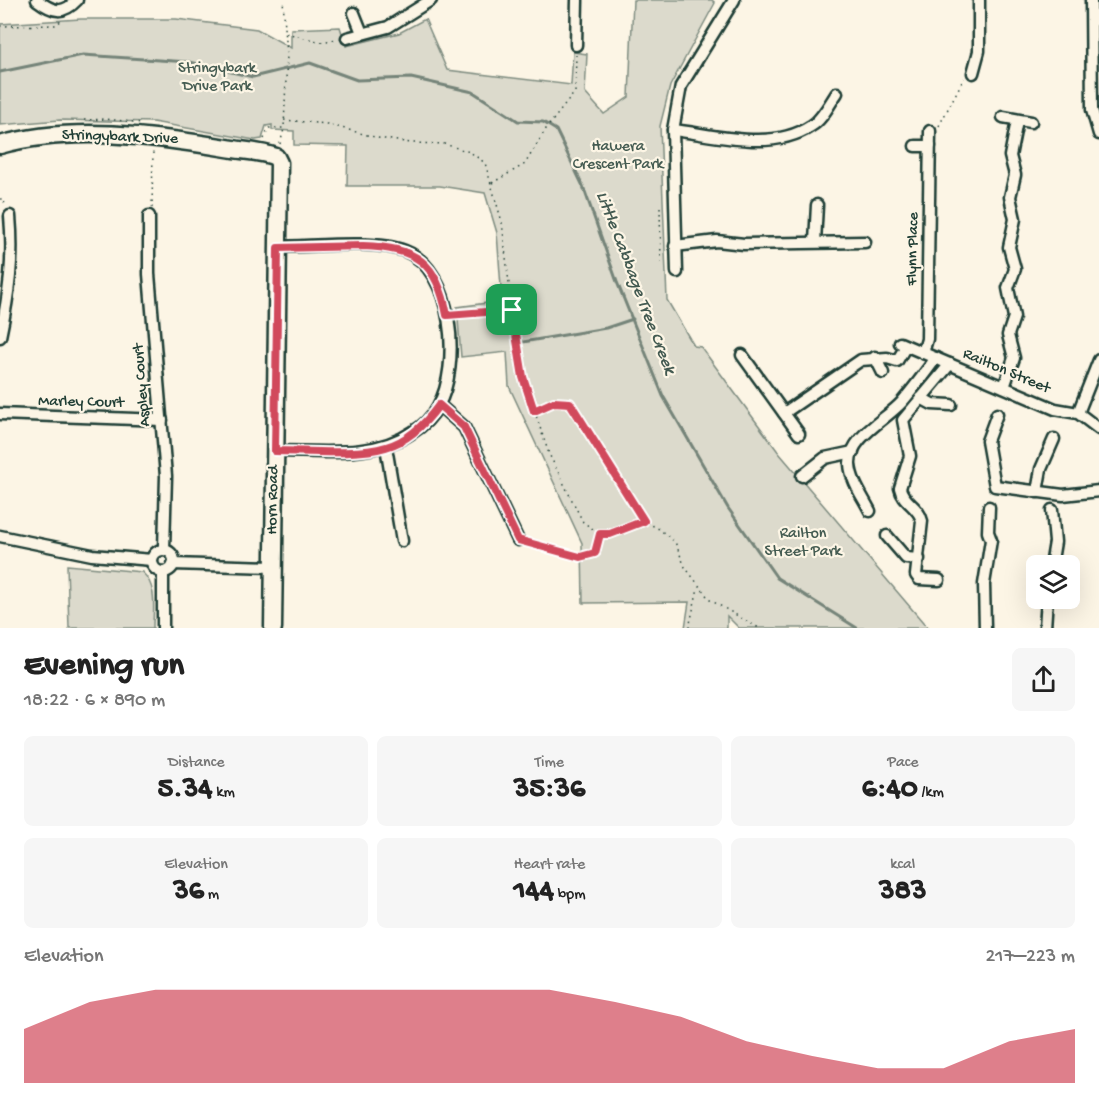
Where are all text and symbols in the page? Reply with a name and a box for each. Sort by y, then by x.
park label: Stringybark Drive Park [178,60,258,97]
street label: Stringybark Drive [61,126,179,150]
park label: Hawera Crescent Park [573,138,665,175]
water label: Little Cabbage Tree Creek [590,189,680,379]
street label: Flynn Place [904,211,924,287]
pin [486,284,537,335]
icon: arrive [495,293,528,326]
street label: Aspley Court [130,341,156,427]
street label: Railton Street [959,345,1054,400]
street label: Marley Court [38,393,126,413]
street label: Horn Road [264,463,284,535]
park label: Railton Street Park [765,525,843,562]
map controls [1026,555,1080,609]
button: layers [1026,555,1080,609]
text: Evening run [24,648,184,686]
button: share [1012,648,1075,711]
text: 18:22 · 6 × 890 m [24,690,165,713]
text: Distance [168,754,224,773]
text: Time [535,754,564,773]
text: Pace [887,754,919,773]
text: 5.34 [158,773,213,808]
text: 35:36 [514,773,585,808]
text: 6:40 [862,773,918,808]
text: km [213,784,235,803]
text: /km [918,784,944,803]
text: Elevation [164,856,228,875]
text: Heart rate [514,856,585,875]
text: kcal [890,856,915,875]
text: 36 [173,875,204,910]
text: 144 [514,875,554,910]
text: 383 [879,875,927,910]
text: m [204,886,219,905]
text: bpm [554,886,585,905]
text: Elevation [24,946,104,969]
text: 217–223 m [986,946,1075,969]

